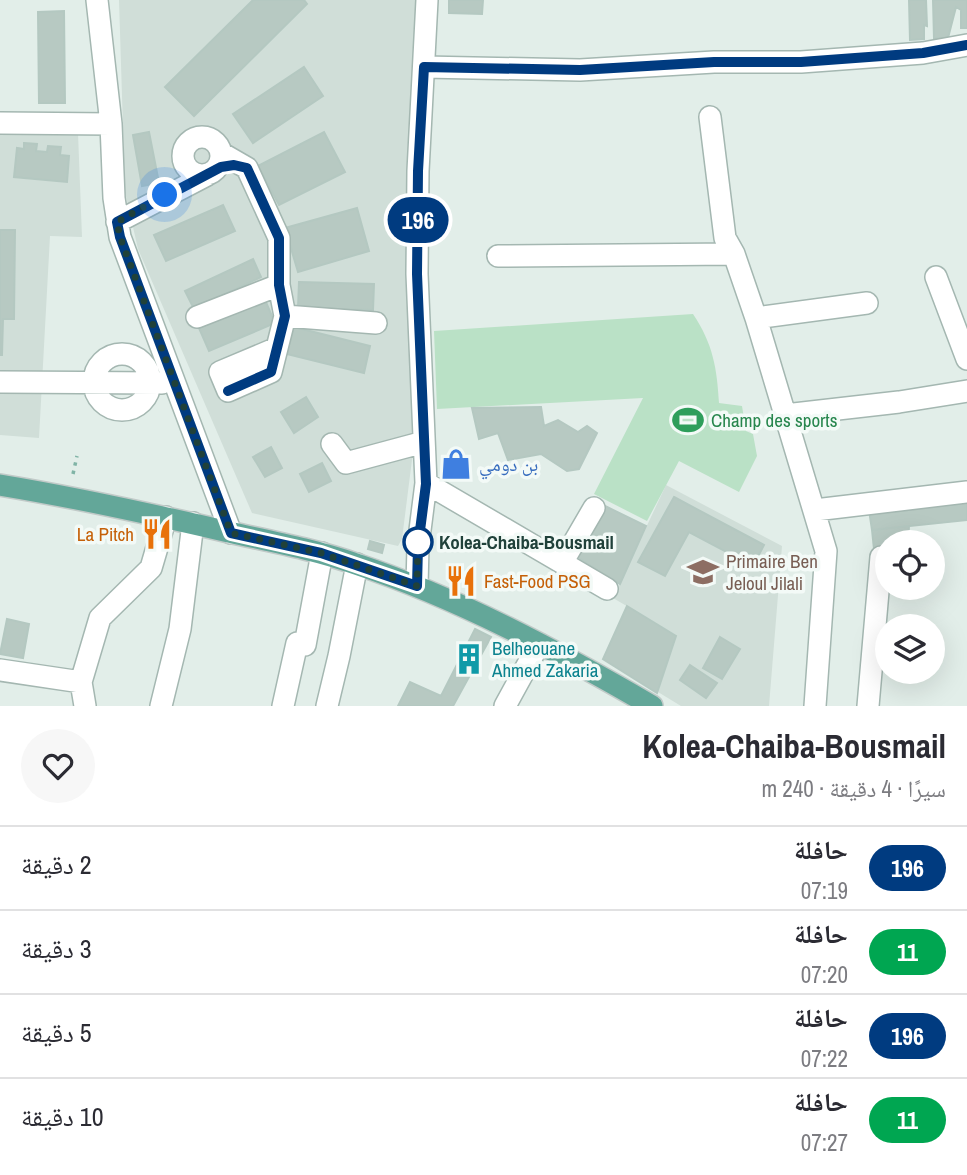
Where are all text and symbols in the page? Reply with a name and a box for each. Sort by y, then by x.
your location [147,177,182,212]
line badge: 196 [378,197,458,243]
text: 196 [402,204,434,236]
sports icon: Champ des sports [671,403,705,437]
place label: Champ des sports [711,407,838,433]
shop icon: بن دومي [439,447,473,481]
place label: بن دومي [479,451,538,480]
restaurant icon: La Pitch [140,517,174,551]
place label: La Pitch [77,521,134,547]
marker: Kolea-Chaiba-Bousmail [403,527,433,557]
place label: Kolea-Chaiba-Bousmail [439,529,614,555]
map controls [875,530,945,684]
button: locate [875,530,945,600]
place label: Primaire Ben Jeloul Jilali [726,548,818,596]
school or university icon: Primaire Ben Jeloul Jilali [686,555,720,589]
restaurant icon: Fast-Food PSG [444,564,478,598]
place label: Fast-Food PSG [484,568,591,594]
button: layers [875,614,945,684]
place label: Belheouane Ahmed Zakaria [491,635,599,683]
building icon: Belheouane Ahmed Zakaria [452,642,486,676]
text: Kolea-Chaiba-Bousmail [642,724,946,768]
button: heart [21,729,95,803]
text: سيرًا · 4 دقيقة · 240 m [761,773,946,804]
text: حافلة [794,832,848,867]
text: 2 دقيقة [21,847,92,882]
text: 196 [891,852,924,884]
text: 07:19 [801,875,848,906]
text: حافلة [794,916,848,951]
text: 3 دقيقة [21,931,92,966]
text: 11 [897,936,918,968]
text: 07:20 [801,959,848,990]
text: حافلة [794,1000,848,1035]
text: 5 دقيقة [21,1015,92,1050]
text: 196 [891,1020,924,1052]
text: 07:22 [801,1043,848,1074]
text: حافلة [794,1084,848,1119]
text: 10 دقيقة [21,1099,104,1134]
text: 11 [897,1104,918,1136]
text: 07:27 [801,1127,848,1158]

